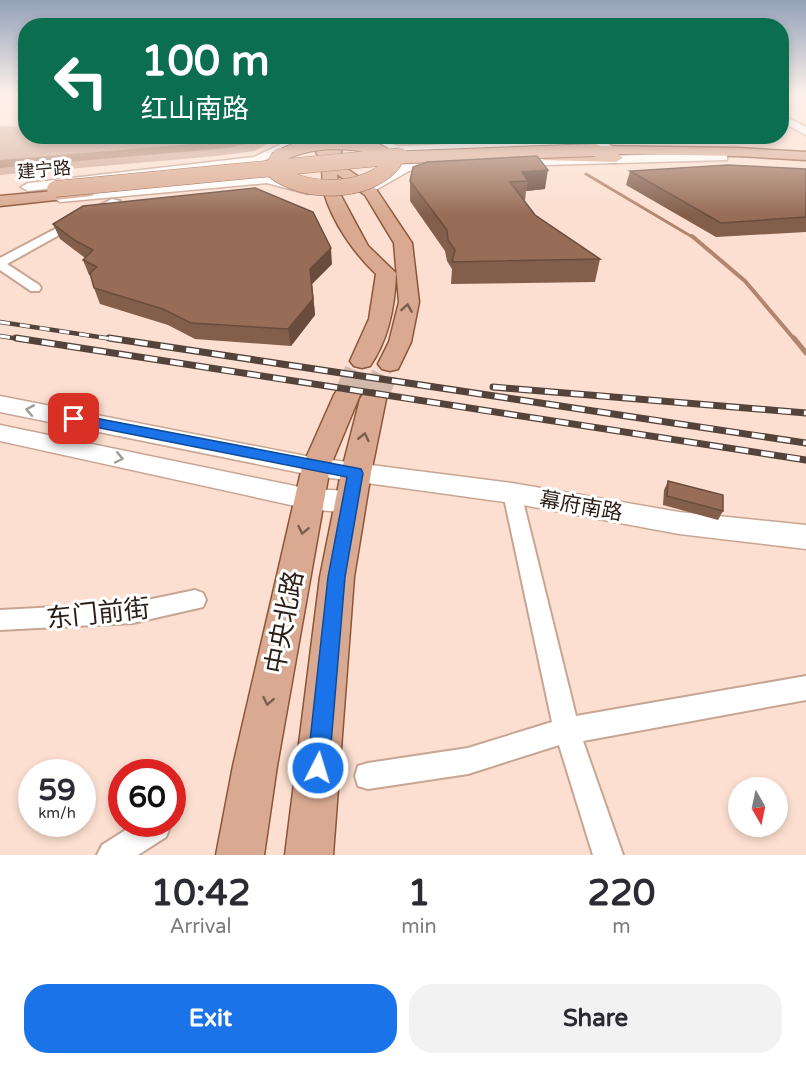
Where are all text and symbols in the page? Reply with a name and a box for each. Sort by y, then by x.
text: 100 m [141,36,270,87]
icon: left [42,42,120,120]
text: 红山南路 [141,93,249,126]
street label: 建宁路 [16,157,72,183]
one-way arrow [400,303,412,313]
pin [48,393,99,444]
icon: arrive [57,402,90,435]
one-way arrow [25,404,35,417]
one-way arrow [357,432,370,442]
one-way arrow [114,451,124,464]
street label: 幕府南路 [537,487,624,526]
one-way arrow [297,524,310,534]
street label: 中央北路 [259,568,310,676]
street label: 东门前街 [45,593,151,634]
one-way arrow [262,696,275,706]
position arrow [286,736,350,800]
speed limit sign: 60 [108,759,186,837]
text: 59 [38,772,76,809]
north arrow [728,777,788,837]
map controls [728,777,788,837]
text: km/h [38,804,76,822]
text: 10:42 [151,872,251,915]
text: 1 [408,872,430,915]
text: 220 [587,872,655,915]
text: Arrival [170,915,232,939]
text: min [401,915,437,939]
text: m [612,915,631,939]
button: Exit [24,984,397,1053]
button: Share [409,984,782,1053]

